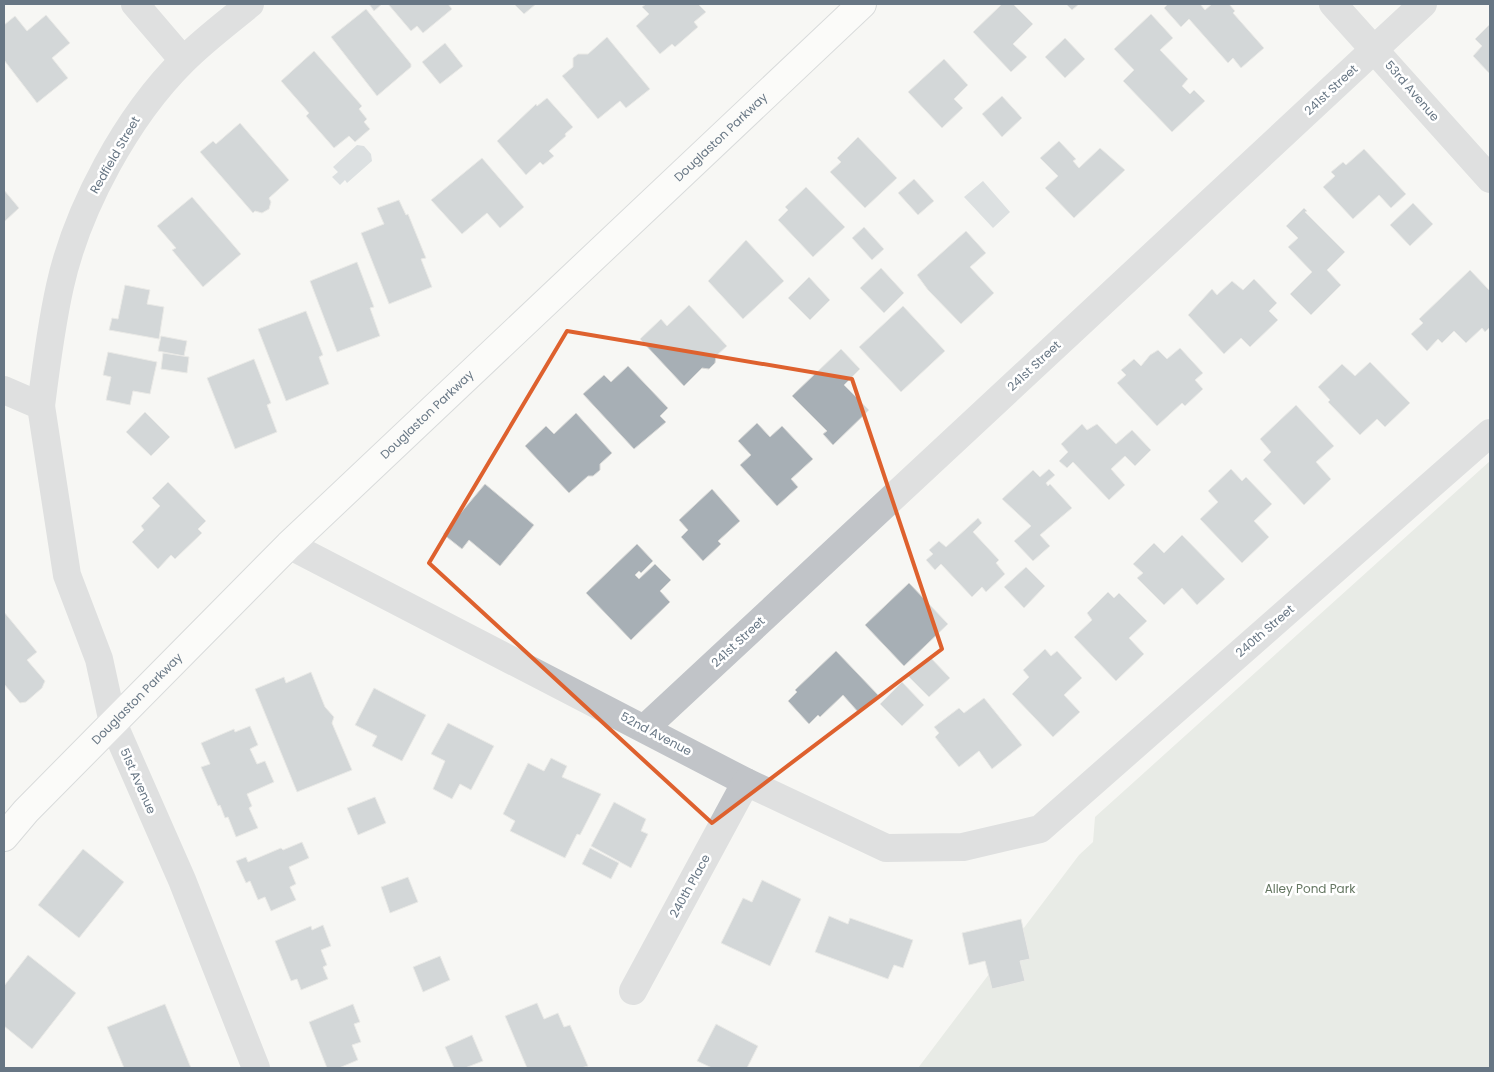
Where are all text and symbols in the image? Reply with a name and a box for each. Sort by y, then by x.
street label: 53rd Avenue [1381,57,1444,125]
street label: 241st Street [1300,60,1361,119]
street label: Douglaston Parkway [670,88,771,185]
street label: Redfield Street [86,113,144,196]
street label: 241st Street [1003,336,1064,395]
street label: Douglaston Parkway [376,366,477,463]
street label: 240th Street [1232,600,1298,661]
street label: 241st Street [707,612,768,671]
street label: Douglaston Parkway [87,649,186,748]
street label: 52nd Avenue [618,708,695,759]
street label: 51st Avenue [116,745,161,816]
street label: 240th Place [665,851,714,920]
park label: Alley Pond Park [1265,880,1356,897]

